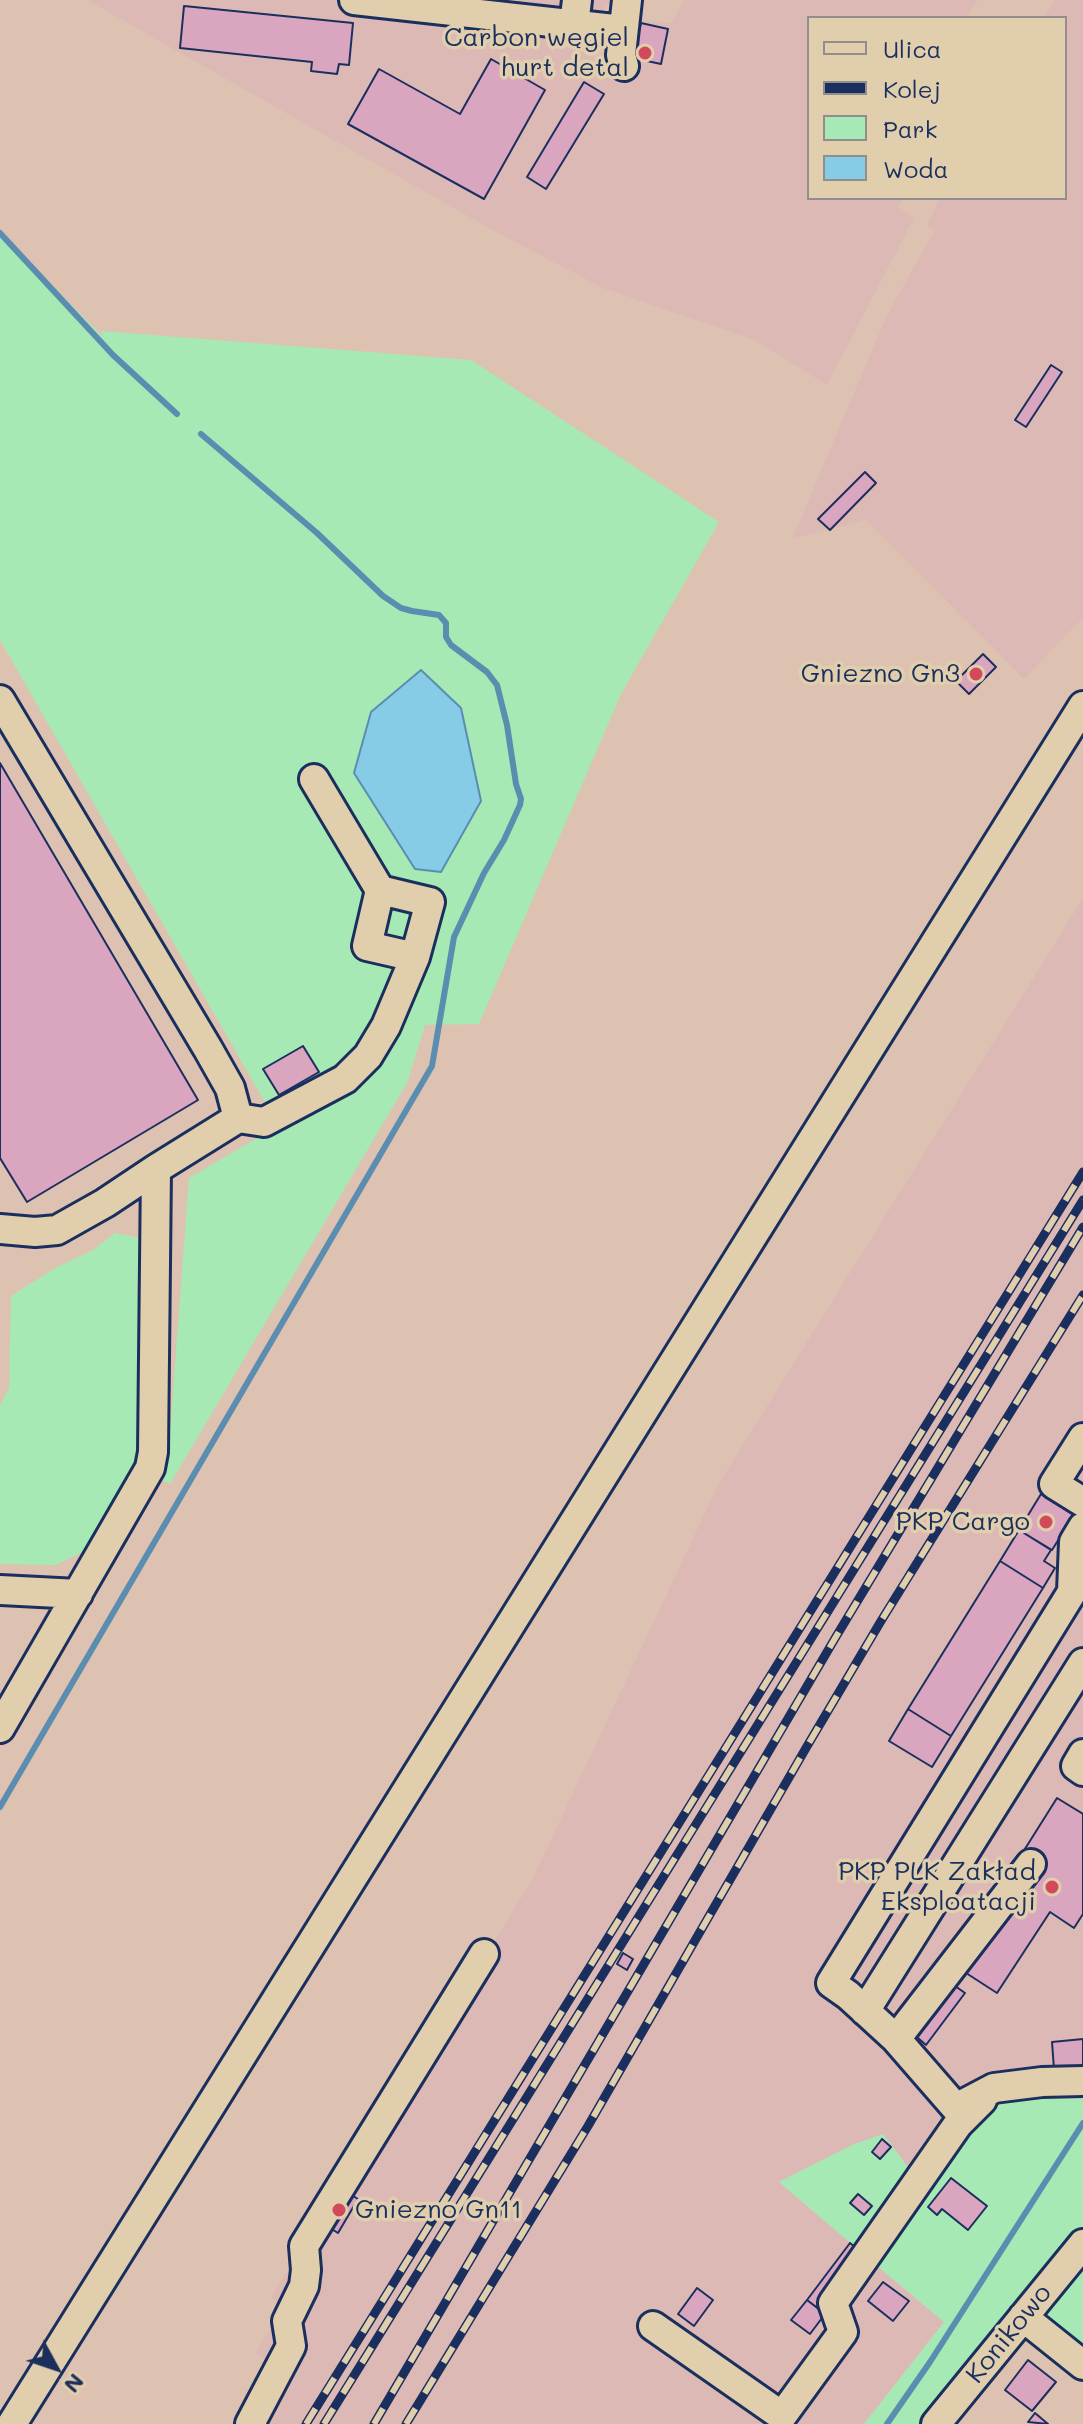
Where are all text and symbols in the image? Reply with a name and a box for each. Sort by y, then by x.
legend [807,16,1067,200]
place label: Carbon węgiel hurt detal [444,22,629,84]
text: Ulica [883,33,941,64]
marker: Carbon węgiel hurt detal [636,44,654,62]
text: Kolej [883,73,941,104]
text: Park [883,113,937,144]
text: Woda [883,153,948,184]
place label: Gniezno Gn3 [801,658,960,690]
marker: Gniezno Gn3 [967,665,985,683]
place label: PKP Cargo [896,1506,1030,1538]
marker: PKP Cargo [1037,1513,1055,1531]
place label: PKP PLK Zakład Eksploatacji [838,1856,1036,1918]
marker: PKP PLK Zakład Eksploatacji [1043,1878,1061,1896]
place label: Gniezno Gn11 [355,2194,522,2226]
marker: Gniezno Gn11 [330,2201,348,2219]
street label: Konikowo [960,2278,1058,2390]
north arrow [16,2328,96,2408]
text: N [58,2368,91,2399]

